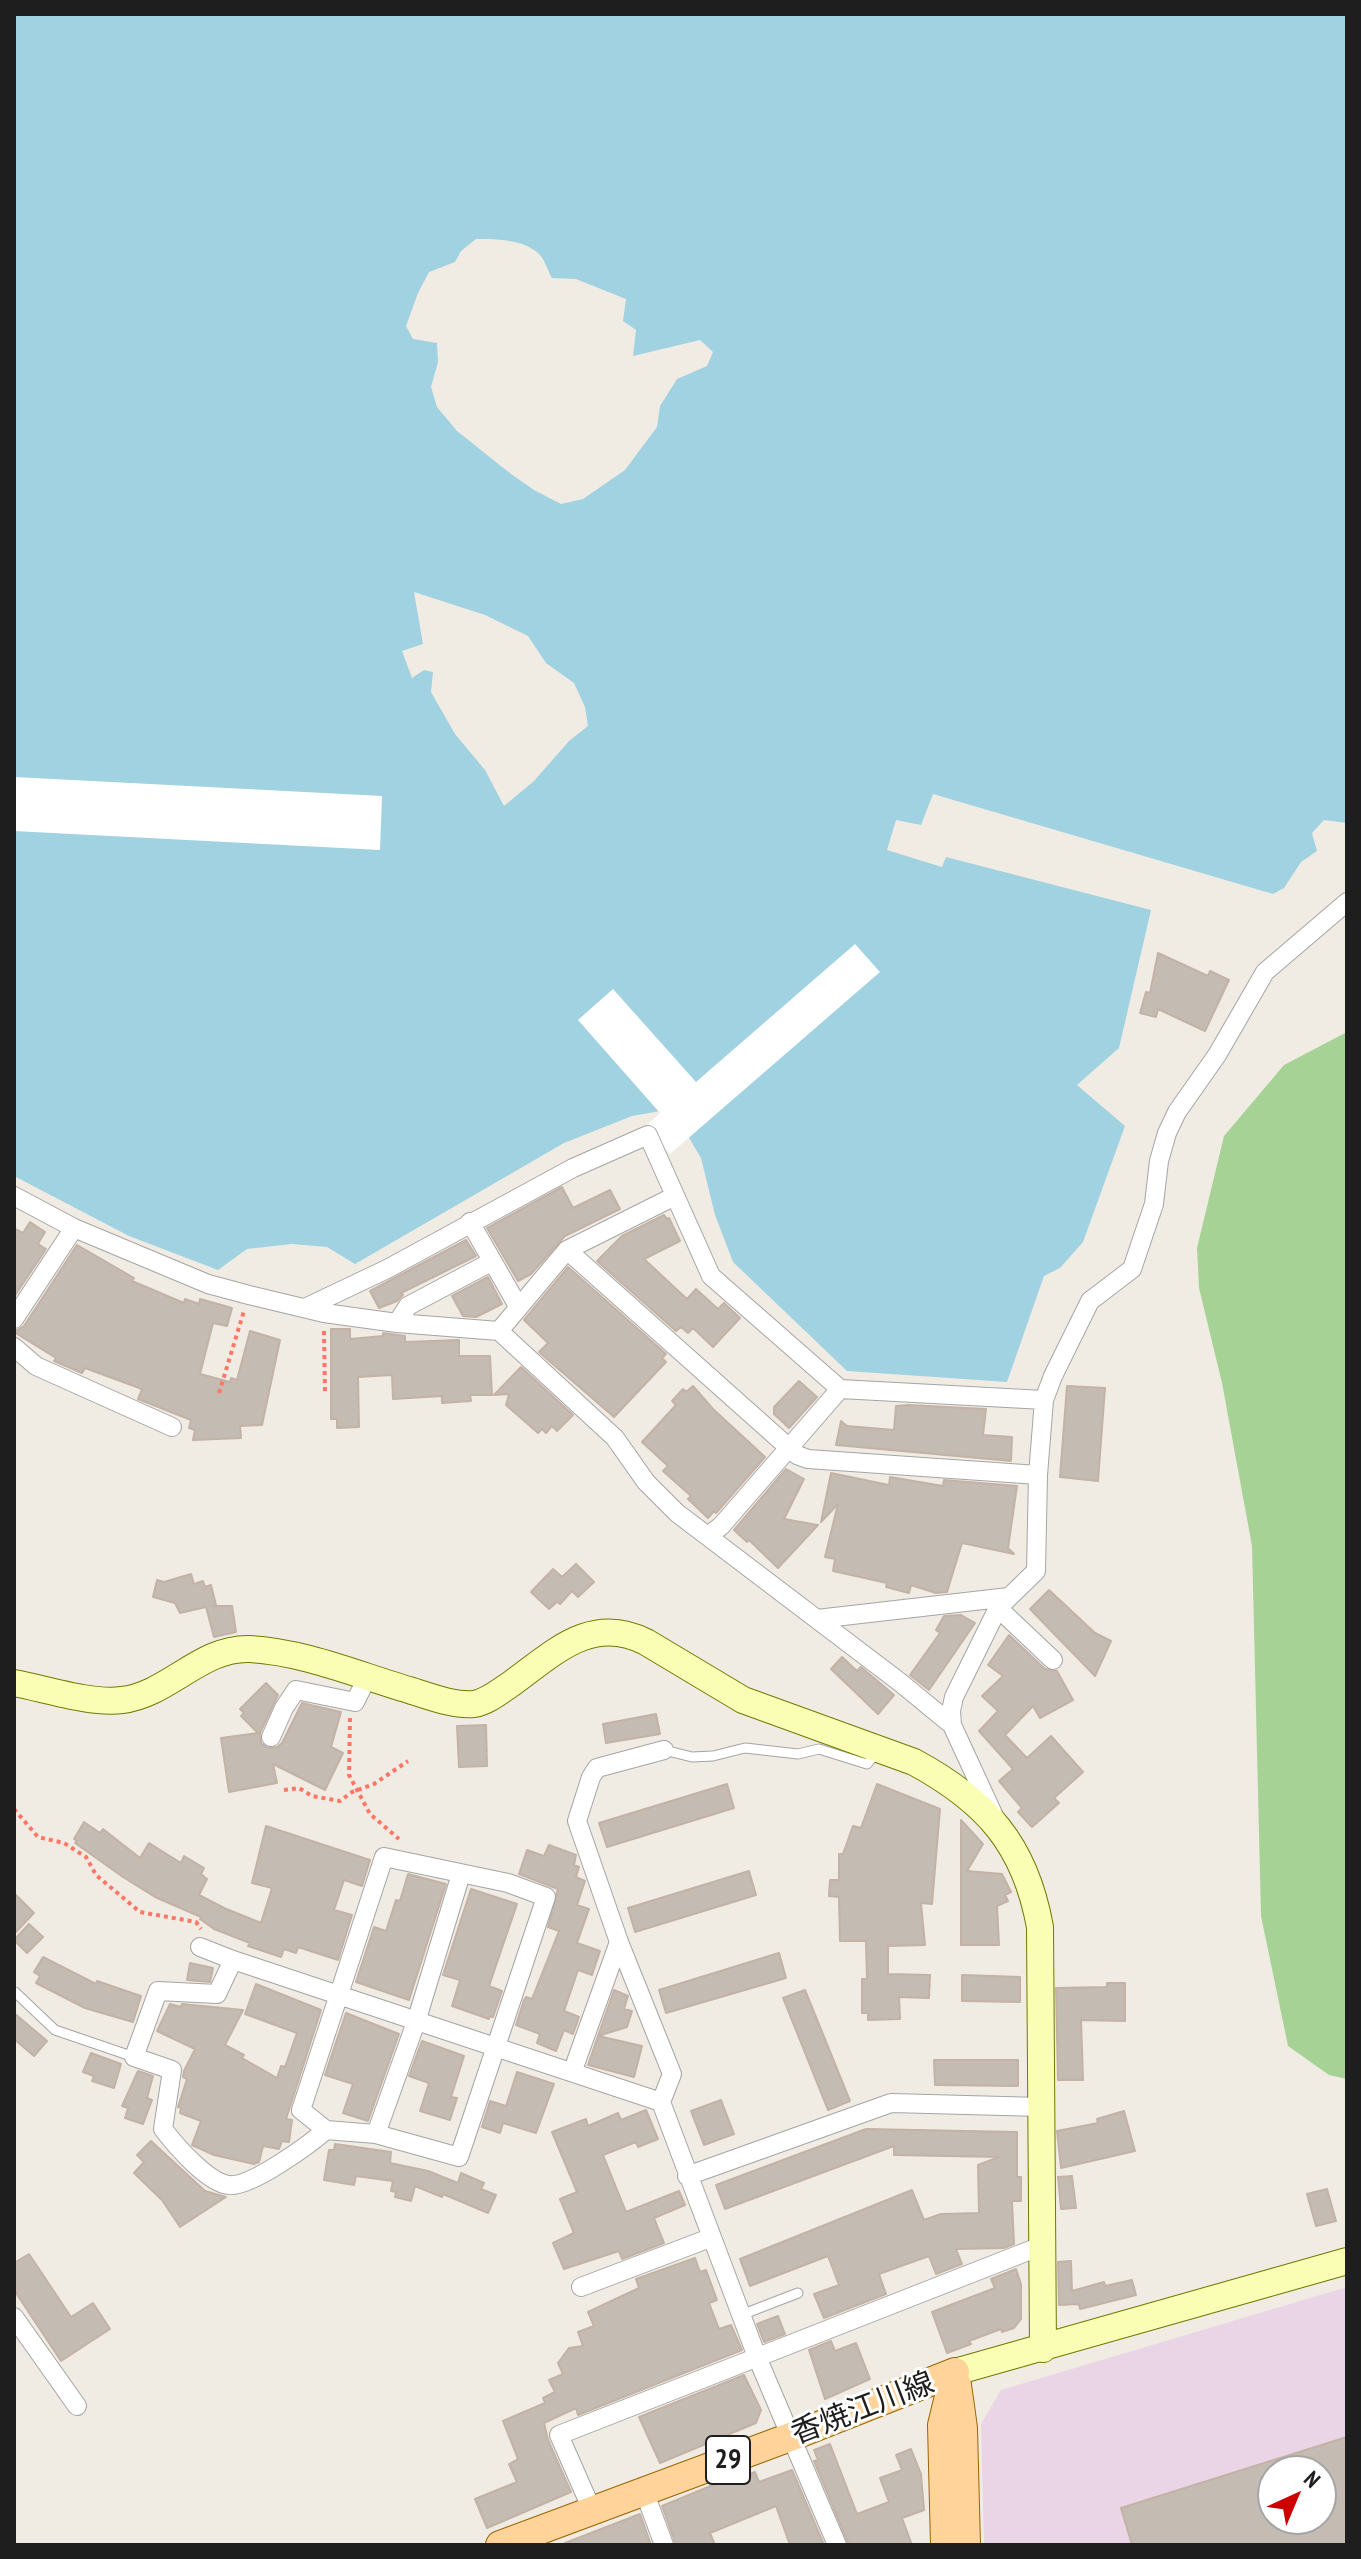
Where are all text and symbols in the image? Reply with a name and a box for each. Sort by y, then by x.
street label: 香焼江川線 [787,2365,939,2453]
road number: 29 [706,2436,750,2484]
north arrow [1257,2455,1337,2535]
text: N [1298,2465,1326,2493]

